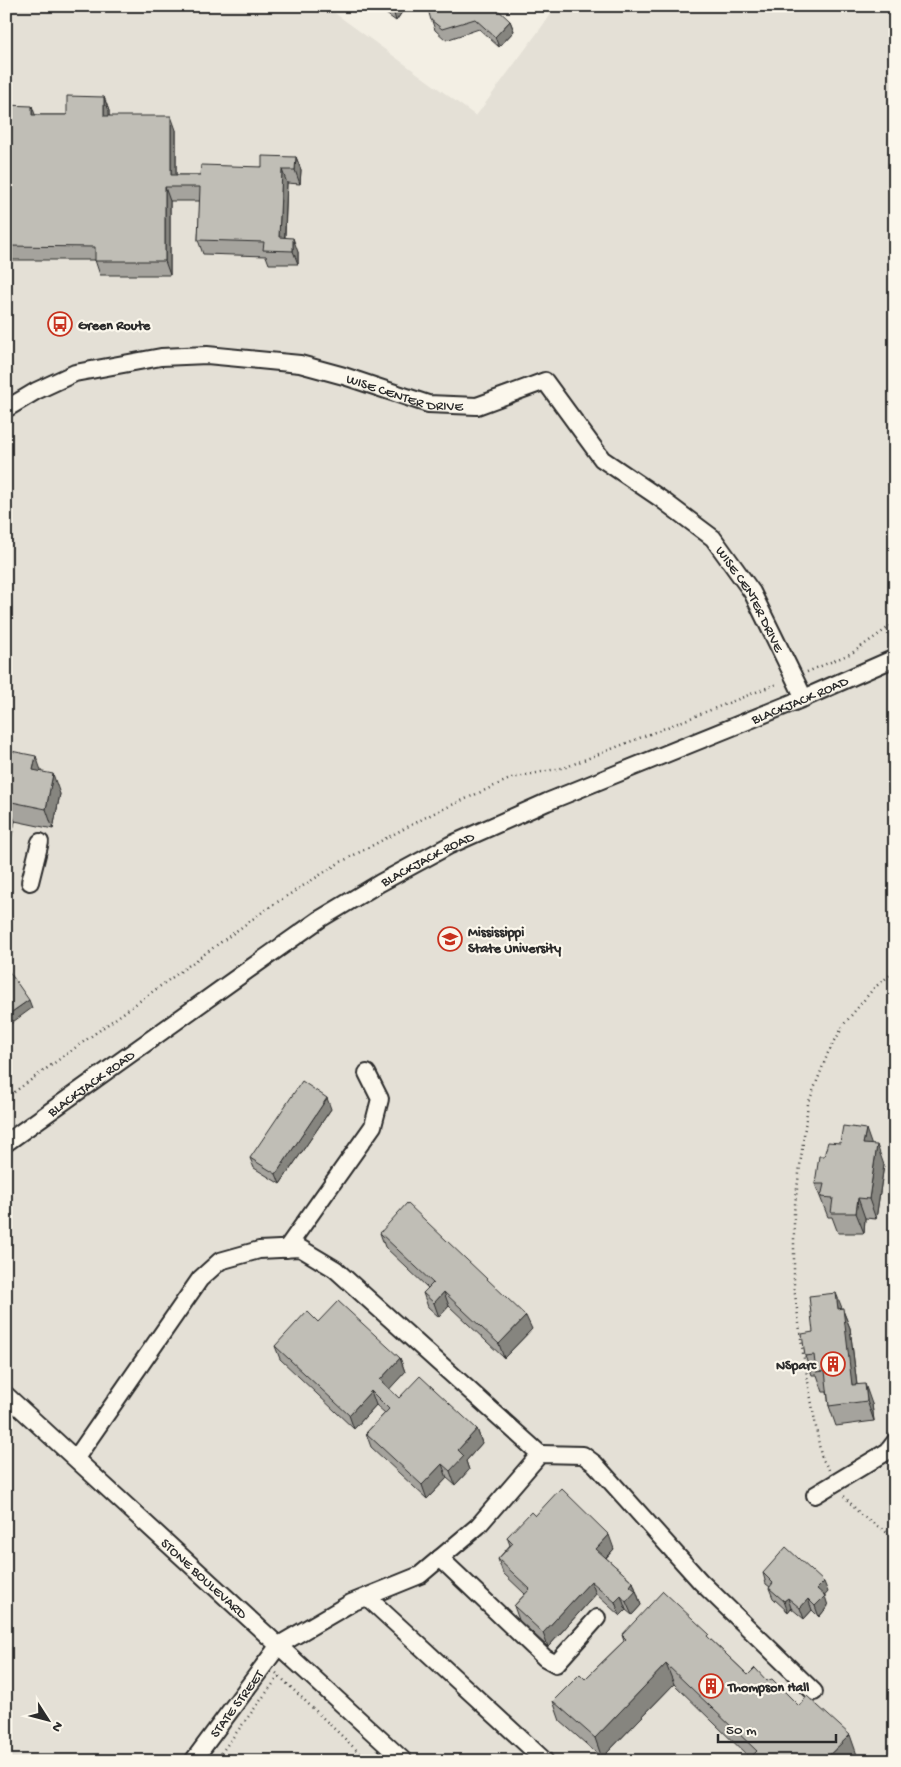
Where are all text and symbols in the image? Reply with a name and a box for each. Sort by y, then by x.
bus stop icon: Green Route [47,311,73,337]
place label: Green Route [78,318,151,335]
street label: WISE CENTER DRIVE [344,371,465,416]
street label: WISE CENTER DRIVE [711,544,787,657]
street label: BLACKJACK ROAD [749,673,852,730]
street label: BLACKJACK ROAD [378,829,478,892]
place label: Mississippi State University [468,925,561,958]
school or university icon: Mississippi State University [437,926,463,952]
street label: BLACKJACK ROAD [44,1047,140,1122]
building icon: NSparc [820,1351,846,1377]
place label: NSparc [776,1358,817,1375]
street label: STONE BOULEVARD [156,1536,251,1624]
street label: STATE STREET [207,1667,269,1742]
building icon: Thompson Hall [698,1673,724,1699]
place label: Thompson Hall [727,1680,809,1697]
north arrow [22,1694,72,1744]
scale bar [718,1712,836,1744]
text: N [47,1717,66,1735]
text: 50 m [726,1722,757,1740]

